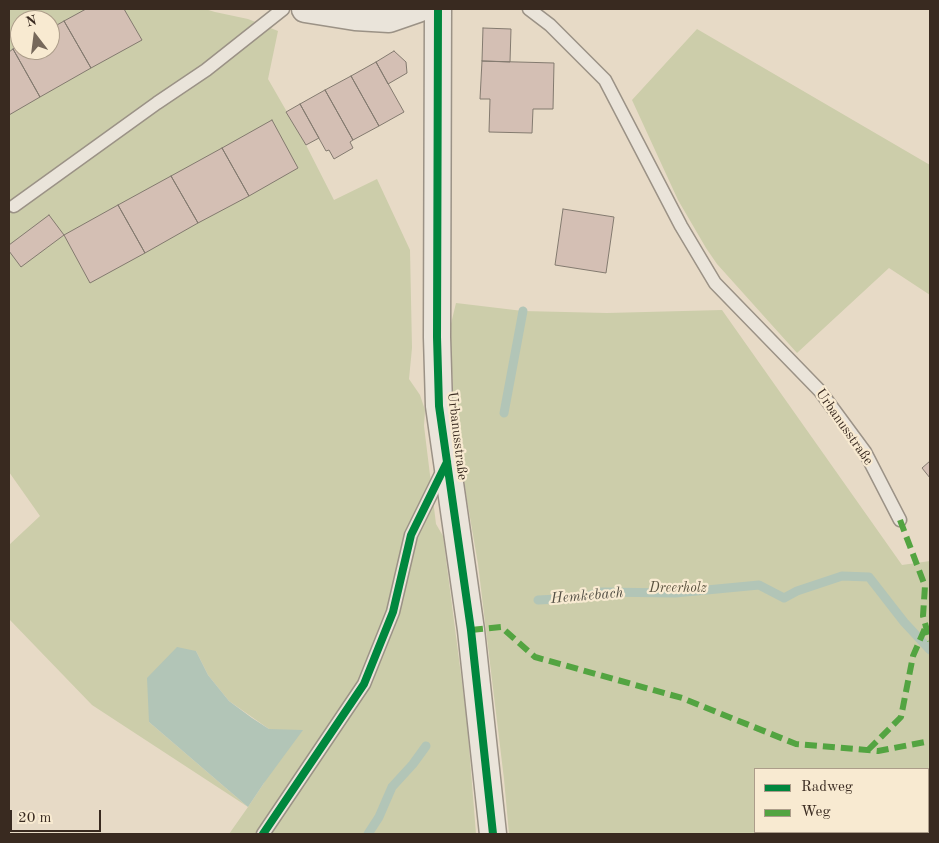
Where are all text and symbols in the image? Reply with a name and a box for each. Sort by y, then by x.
north arrow [10,10,60,60]
text: N [24,13,38,30]
street label: Urbanusstraße [812,386,876,468]
street label: Urbanusstraße [443,391,471,481]
park label: Dreerholz [649,580,707,596]
water label: Hemkebach [550,584,624,608]
legend [754,768,929,833]
text: Radweg [801,780,853,795]
scale bar [12,800,104,832]
text: Weg [801,805,831,820]
text: 20 m [18,811,52,826]

